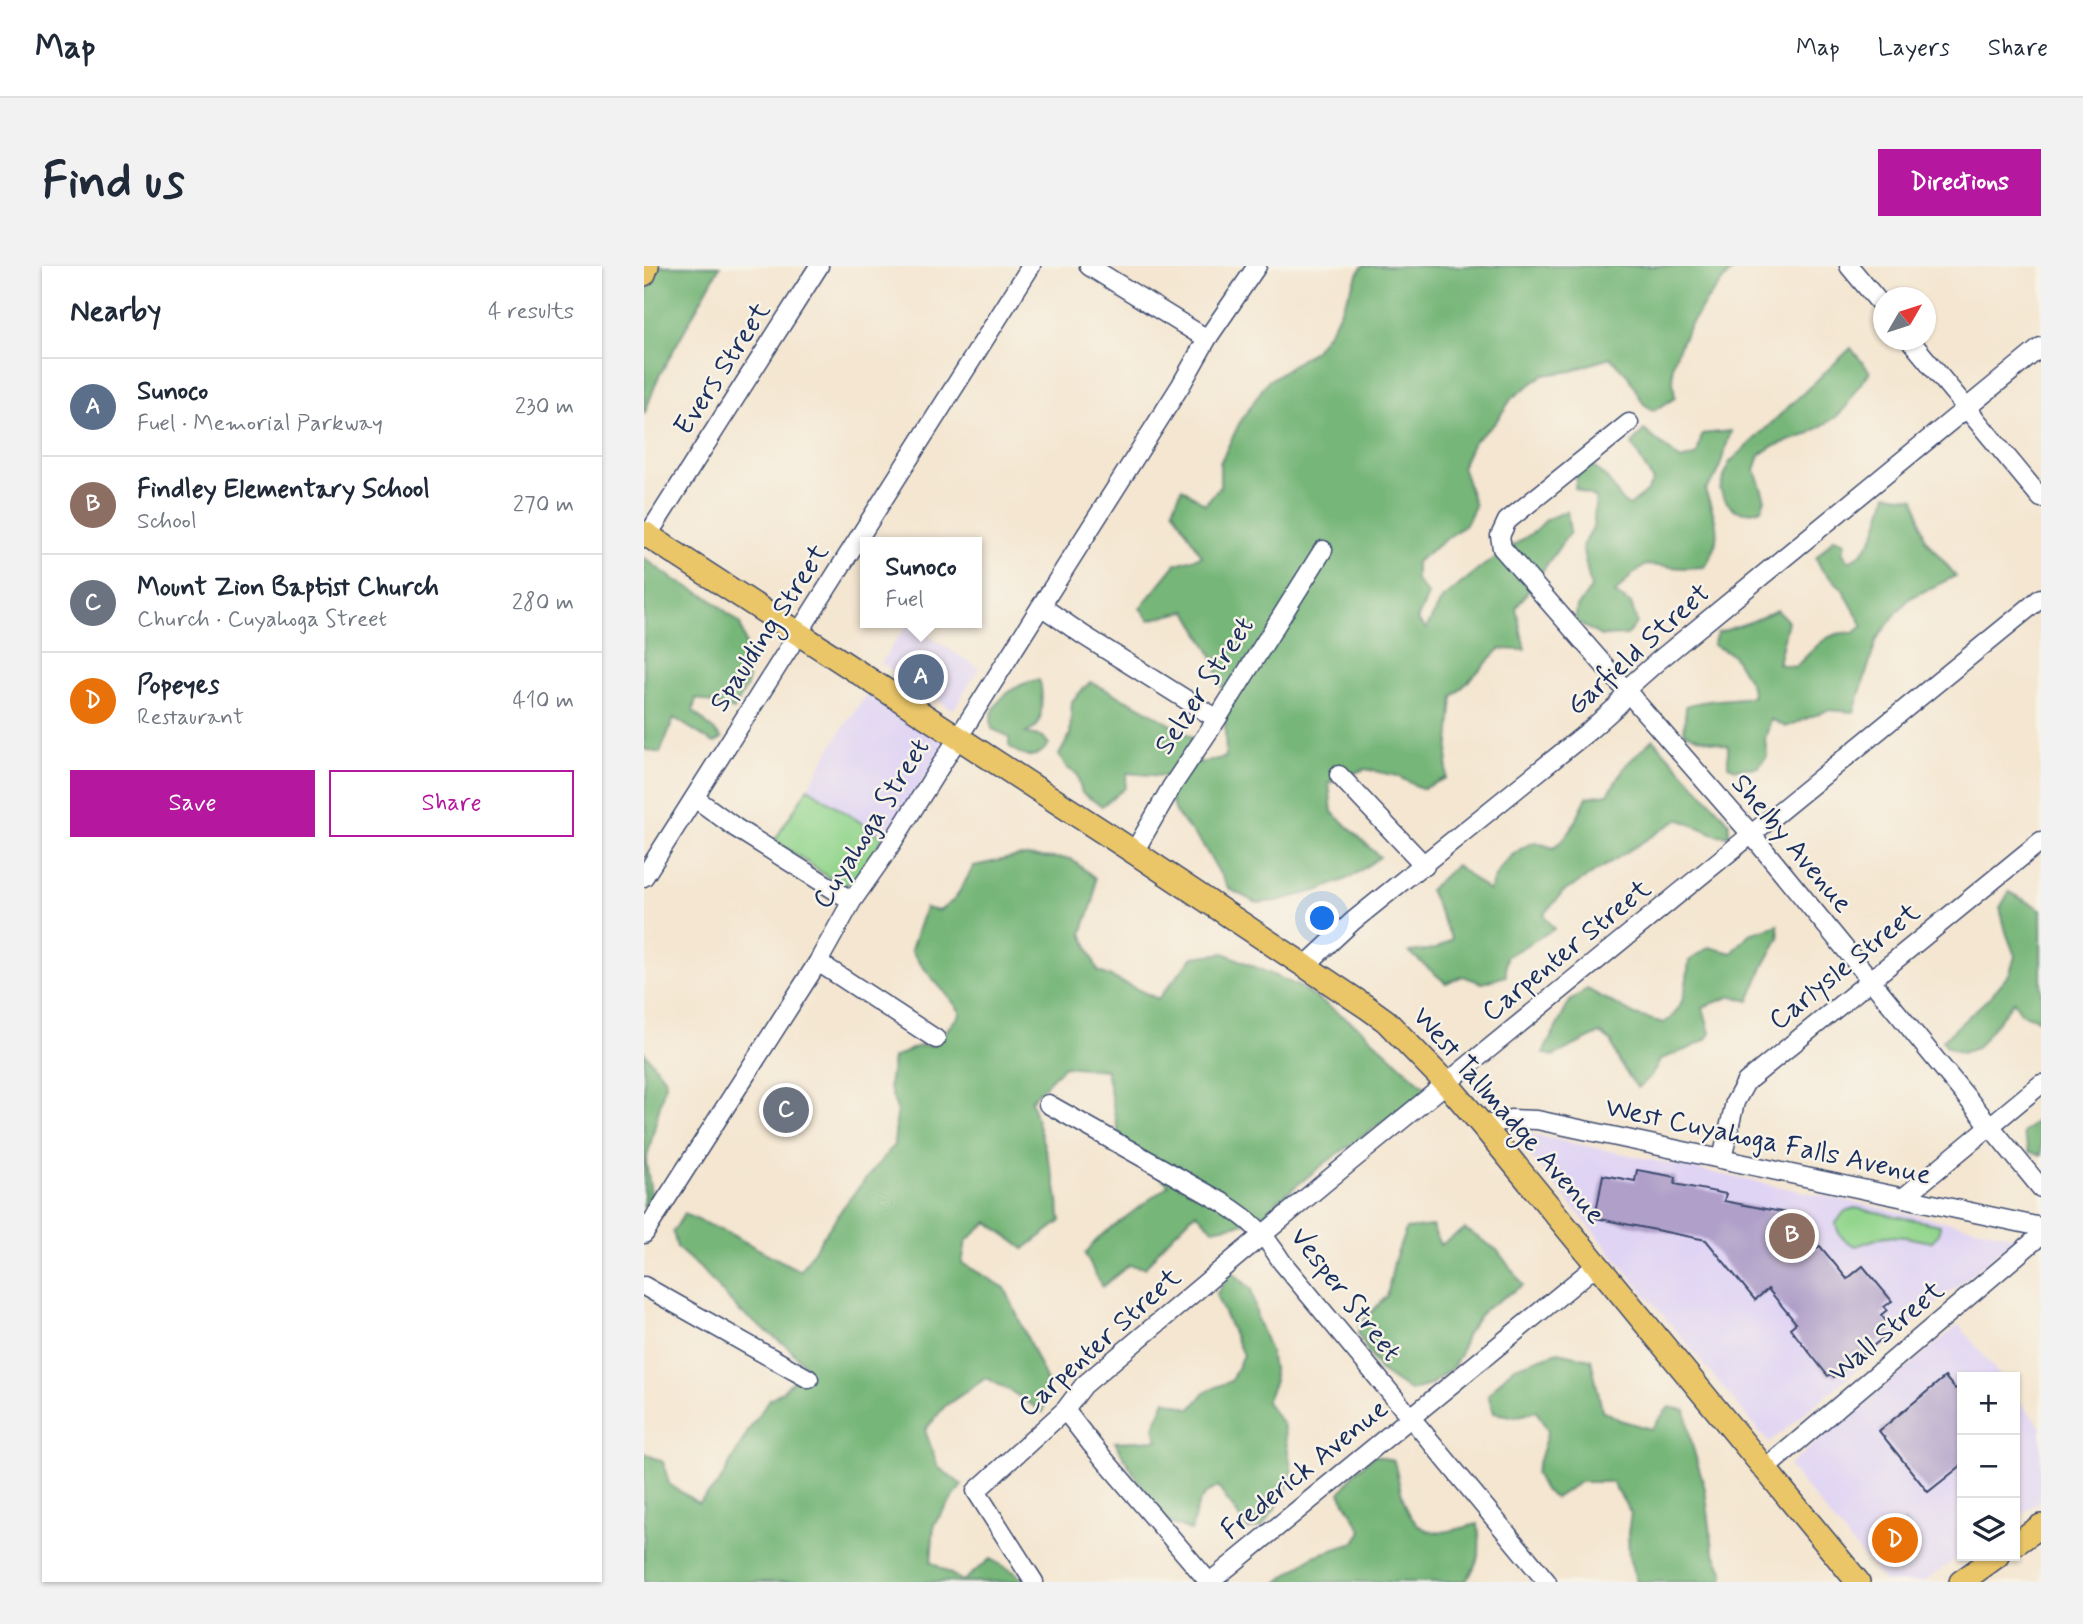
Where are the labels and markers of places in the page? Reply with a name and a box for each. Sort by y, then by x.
pin: A [898,651,944,703]
pin: C [763,1084,809,1136]
pin: B [1769,1210,1815,1262]
pin: D [1872,1514,1918,1566]

